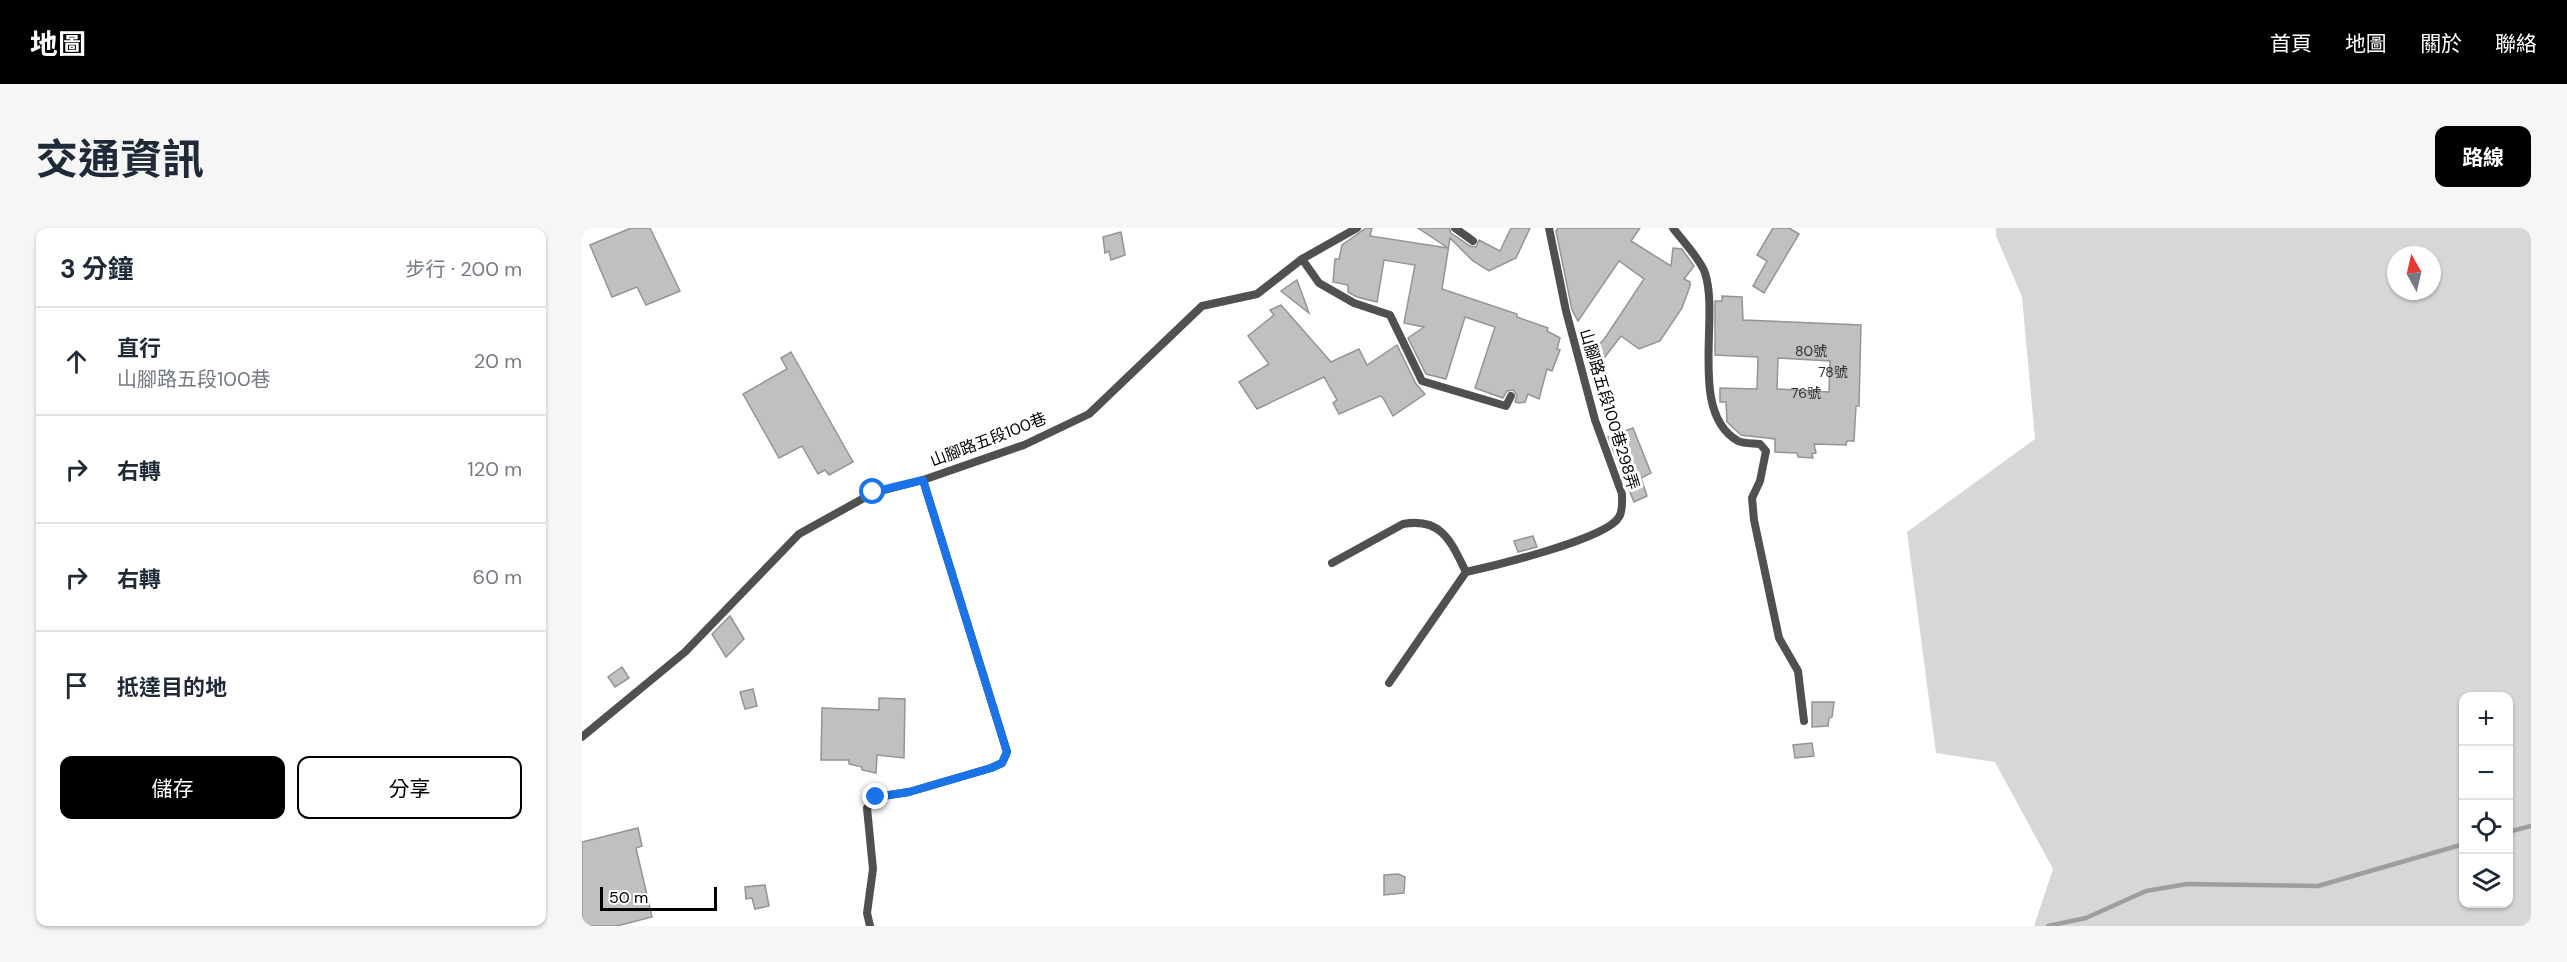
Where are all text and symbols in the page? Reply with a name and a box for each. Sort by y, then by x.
text: 地圖 [30,26,86,63]
text: 首頁 [2270,30,2312,58]
text: 地圖 [2345,30,2387,58]
text: 關於 [2420,30,2462,58]
text: 聯絡 [2495,30,2537,58]
button: 路線 [2435,126,2531,187]
text: 交通資訊 [36,132,204,187]
north arrow [2387,246,2441,300]
text: 3 分鐘 [60,252,134,286]
text: 步行 · 200 m [406,256,522,282]
street label: 山腳路五段100巷298弄 [1575,326,1644,492]
text: 直行 [117,334,161,363]
house number: 80號 [1795,342,1827,360]
icon: ahead [60,345,93,378]
text: 20 m [474,348,522,374]
house number: 78號 [1818,363,1848,381]
text: 山腳路五段100巷 [117,366,271,392]
house number: 76號 [1791,384,1821,402]
street label: 山腳路五段100巷 [927,408,1049,471]
icon: right [60,453,93,486]
text: 120 m [468,456,522,482]
text: 右轉 [117,457,161,486]
route start [859,478,885,504]
icon: right [60,561,93,594]
text: 60 m [473,564,522,590]
text: 右轉 [117,565,161,594]
icon: arrive [60,669,93,702]
text: 抵達目的地 [117,673,227,702]
map controls [2459,692,2513,908]
button: + [2459,692,2513,746]
button: − [2459,746,2513,800]
button: 儲存 [60,756,285,819]
button: 分享 [297,756,522,819]
route end [862,783,888,809]
button: locate [2459,800,2513,854]
button: layers [2459,854,2513,908]
scale bar [600,884,717,912]
text: 50 m [609,887,648,908]

